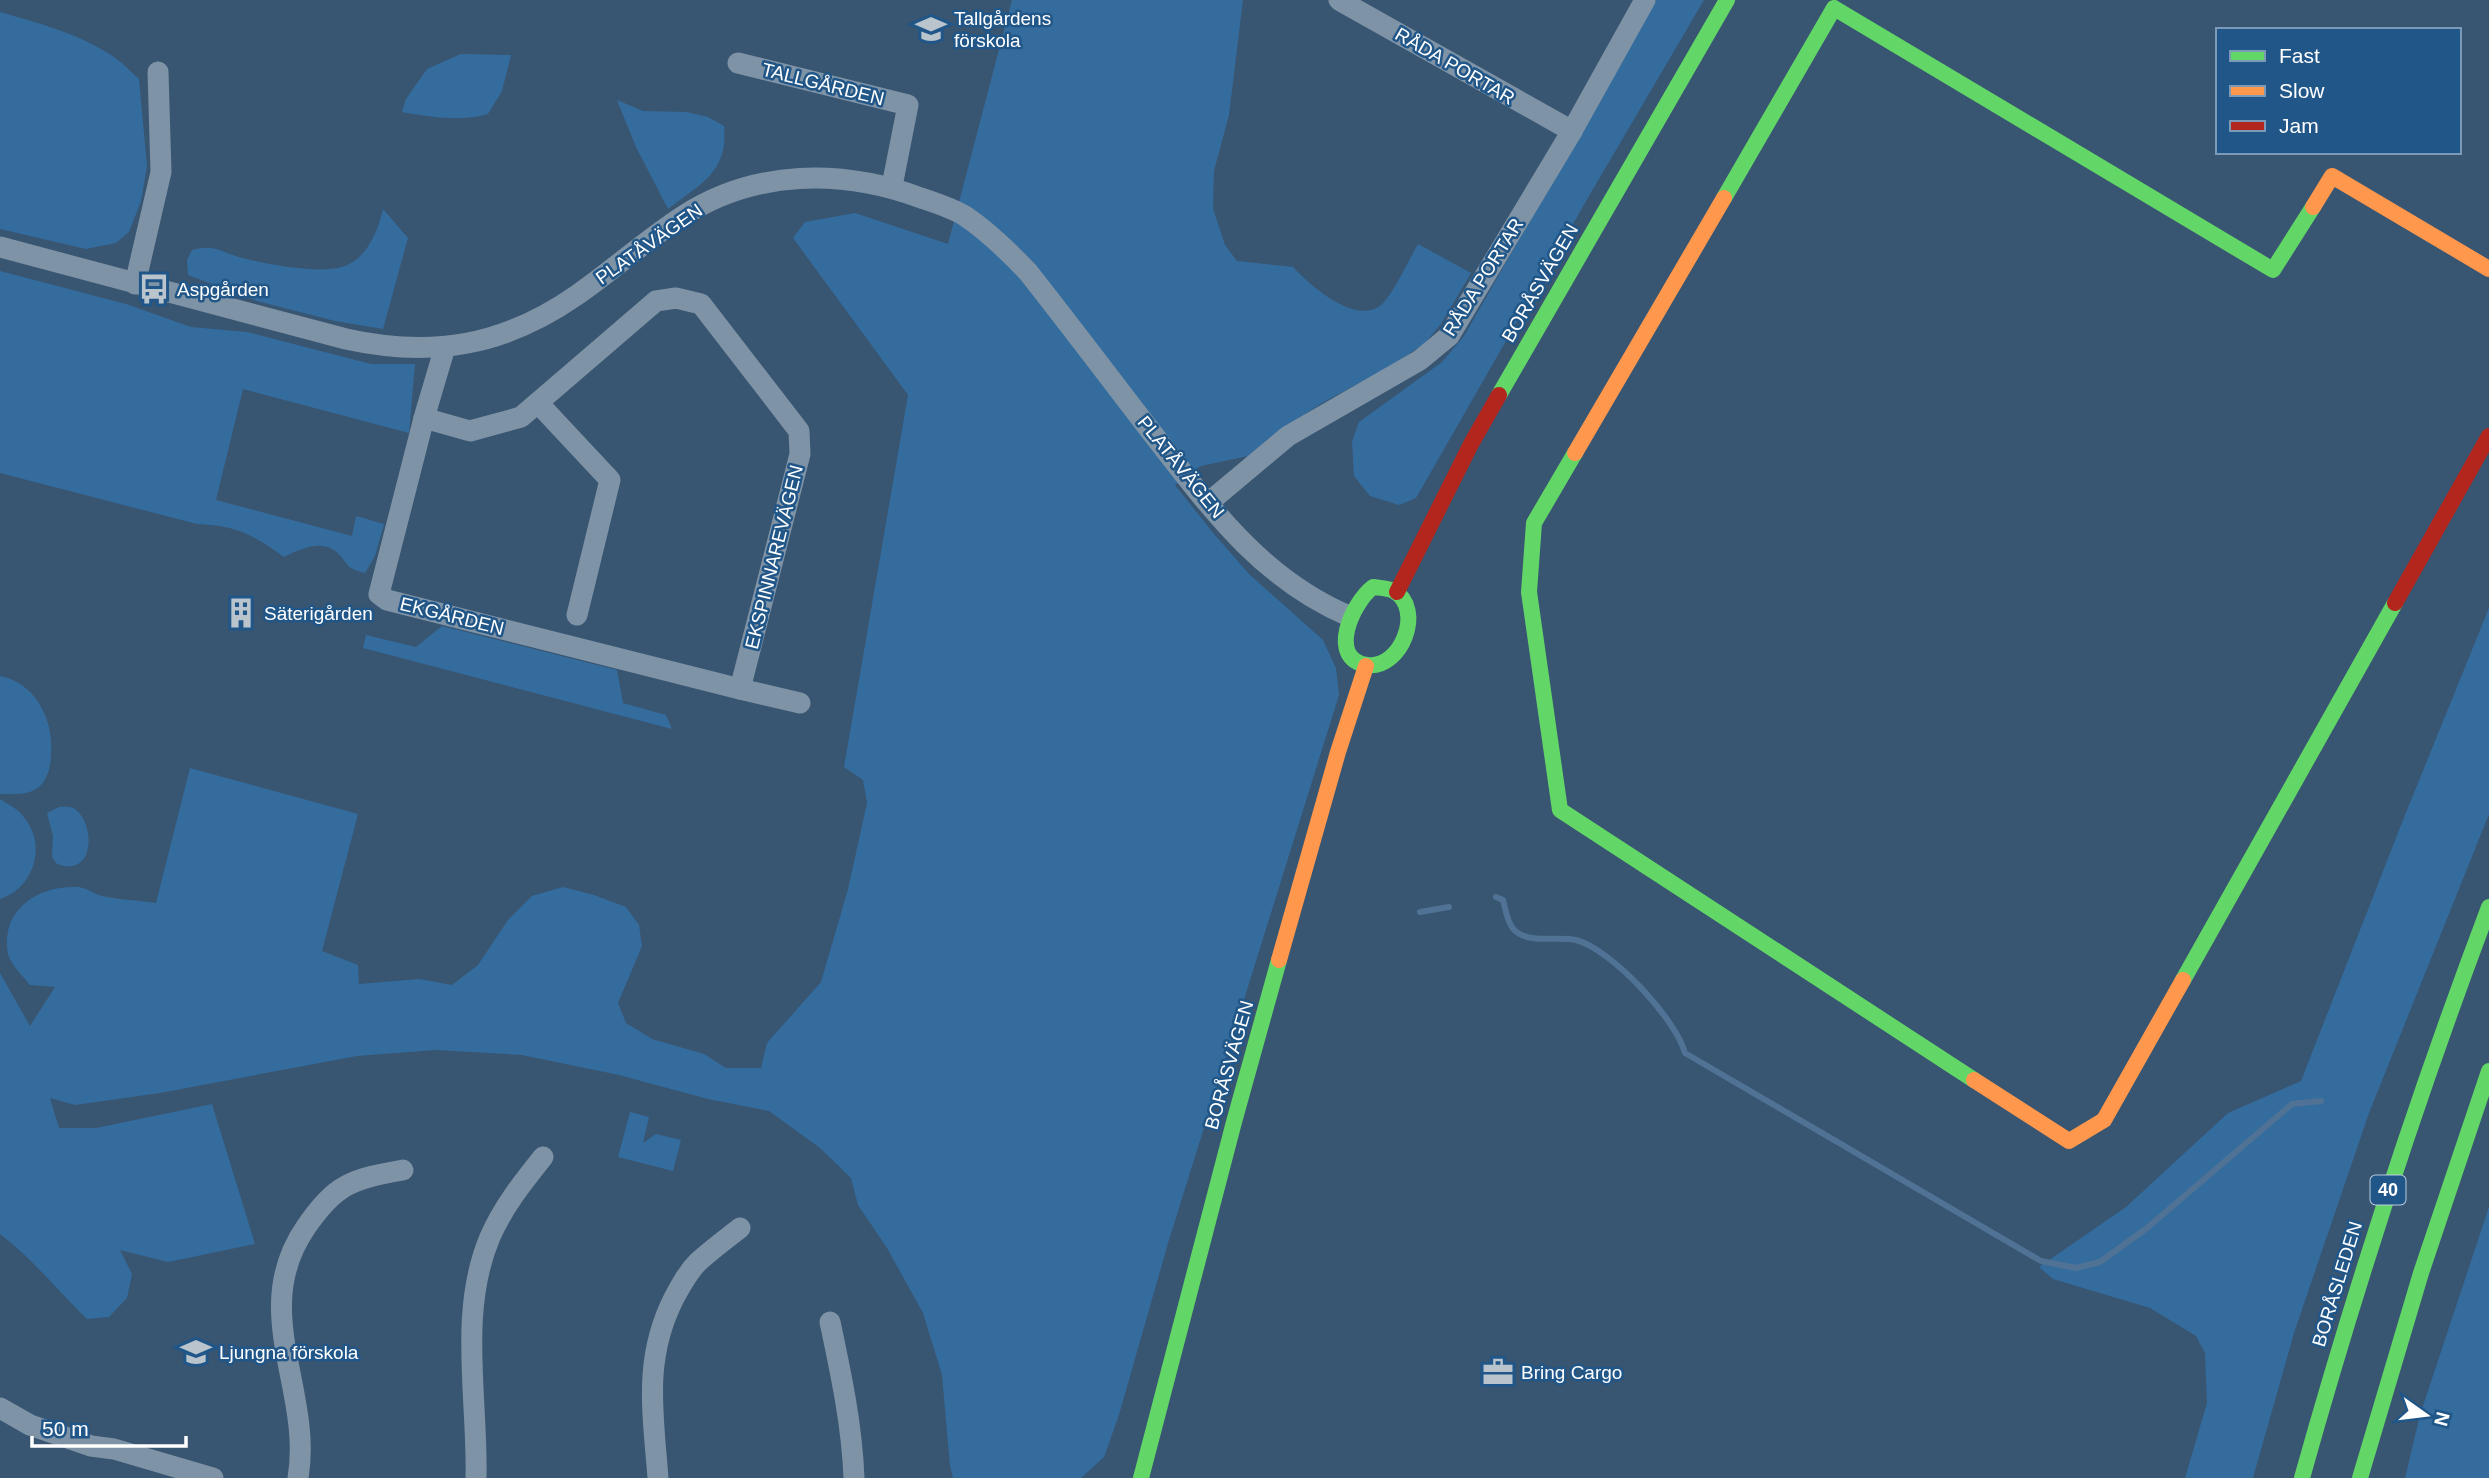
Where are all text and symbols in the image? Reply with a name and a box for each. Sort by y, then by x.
place label: Tallgårdens förskola [954,8,1051,51]
school or university icon: Tallgårdens förskola [914,12,948,46]
street label: RÅDA PORTAR [1392,23,1518,109]
legend [2216,28,2461,154]
text: Fast [2279,44,2320,67]
street label: TALLGÅRDEN [760,59,886,109]
text: Slow [2279,79,2325,102]
text: Jam [2279,114,2319,137]
street label: PLATÅVÄGEN [592,199,706,289]
street label: RÅDA PORTAR [1438,214,1528,340]
street label: BORÅSVÄGEN [1498,220,1582,346]
bus stop icon: Aspgården [137,272,171,306]
place label: Aspgården [177,279,269,300]
street label: PLATÅVÄGEN [1133,412,1229,522]
street label: EKSPINNAREVÄGEN [741,463,807,651]
street label: EKGÅRDEN [398,593,506,639]
building icon: Säterigården [224,596,258,630]
place label: Säterigården [264,603,373,624]
street label: BORÅSVÄGEN [1201,998,1257,1132]
road number: 40 [2370,1176,2406,1204]
street label: BORÅSLEDEN [2308,1219,2366,1349]
school or university icon: Ljungna förskola [179,1335,213,1369]
place label: Ljungna förskola [219,1342,359,1363]
office icon: Bring Cargo [1481,1355,1515,1389]
place label: Bring Cargo [1521,1362,1622,1383]
north arrow [2391,1380,2461,1450]
scale bar [32,1404,186,1448]
text: N [2430,1410,2454,1428]
text: 50 m [42,1417,89,1440]

